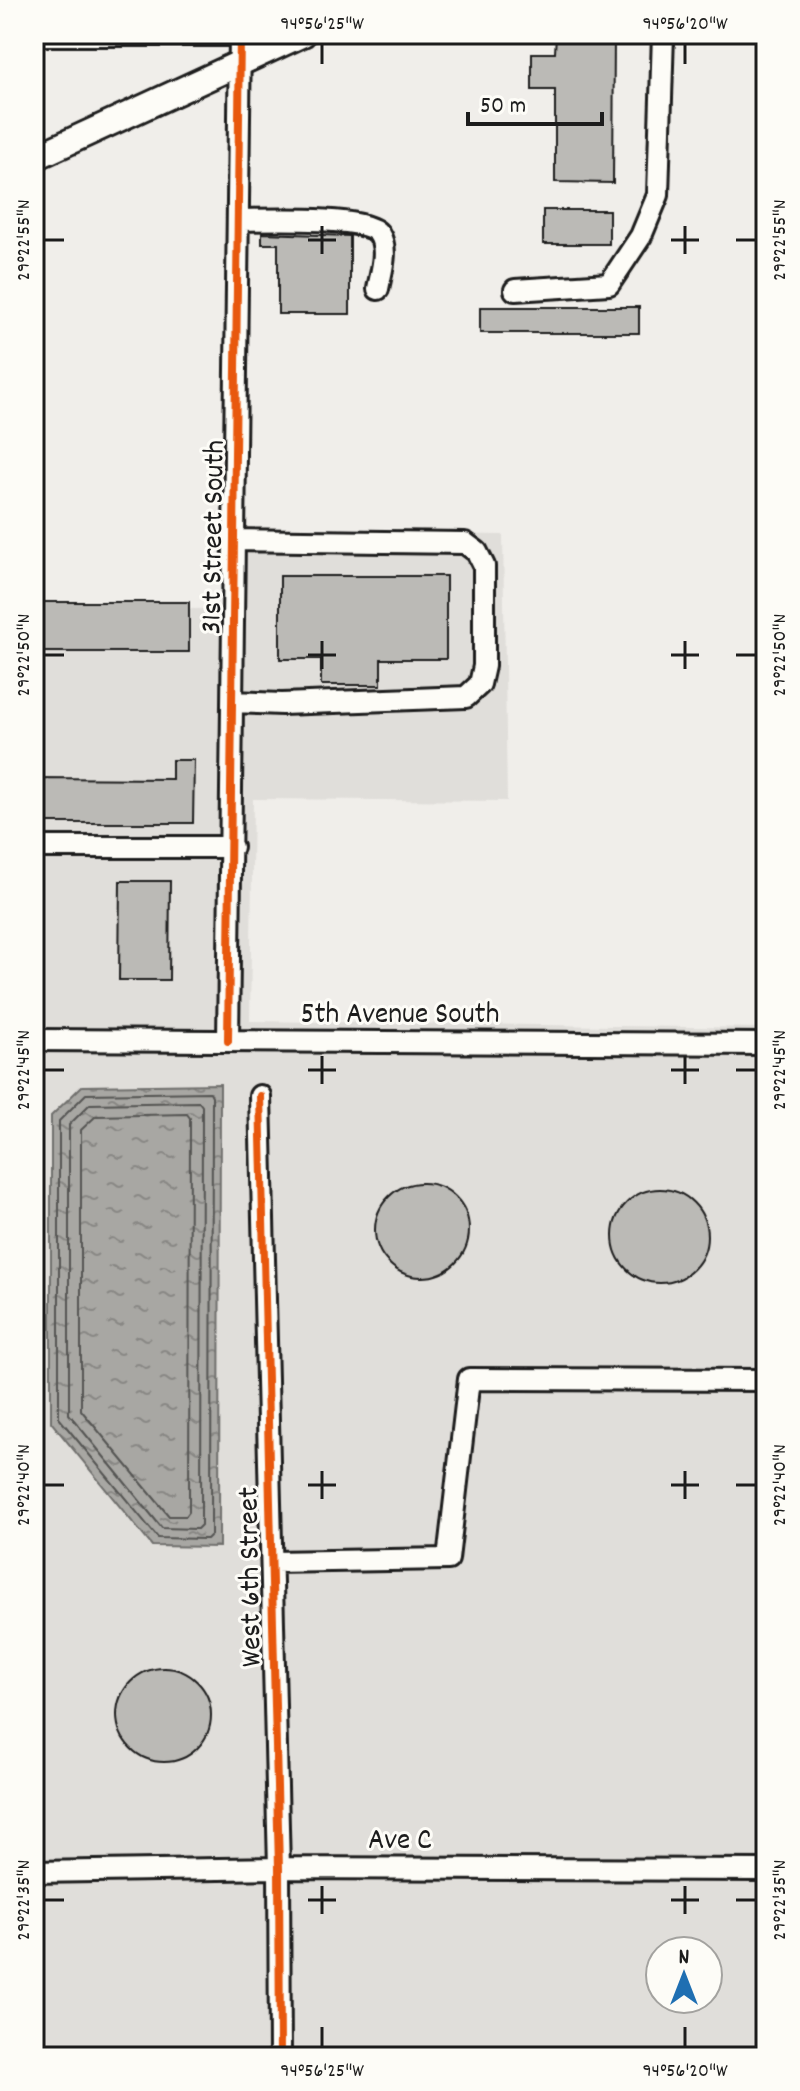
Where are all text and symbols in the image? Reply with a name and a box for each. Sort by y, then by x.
text: 94°56'25"W [280,11,364,39]
text: 94°56'20"W [642,11,728,39]
scale bar [468,76,602,126]
text: 50 m [480,90,526,124]
text: 29°22'55"N [11,199,39,281]
text: 29°22'55"N [767,199,795,281]
street label: 31st Street South [192,439,239,635]
text: 29°22'50"N [11,614,39,696]
text: 29°22'50"N [767,614,795,696]
street label: 5th Avenue South [301,995,499,1038]
text: 29°22'45"N [11,1030,39,1110]
text: 29°22'45"N [767,1030,795,1110]
text: 29°22'40"N [11,1444,39,1526]
text: 29°22'40"N [767,1444,795,1526]
street label: West 6th Street [229,1486,276,1667]
street label: Ave C [368,1821,432,1864]
text: 29°22'35"N [11,1860,39,1940]
text: 29°22'35"N [767,1860,795,1940]
north arrow [644,1935,724,2015]
text: N [679,1943,690,1974]
text: 94°56'25"W [280,2058,364,2086]
text: 94°56'20"W [642,2058,728,2086]

